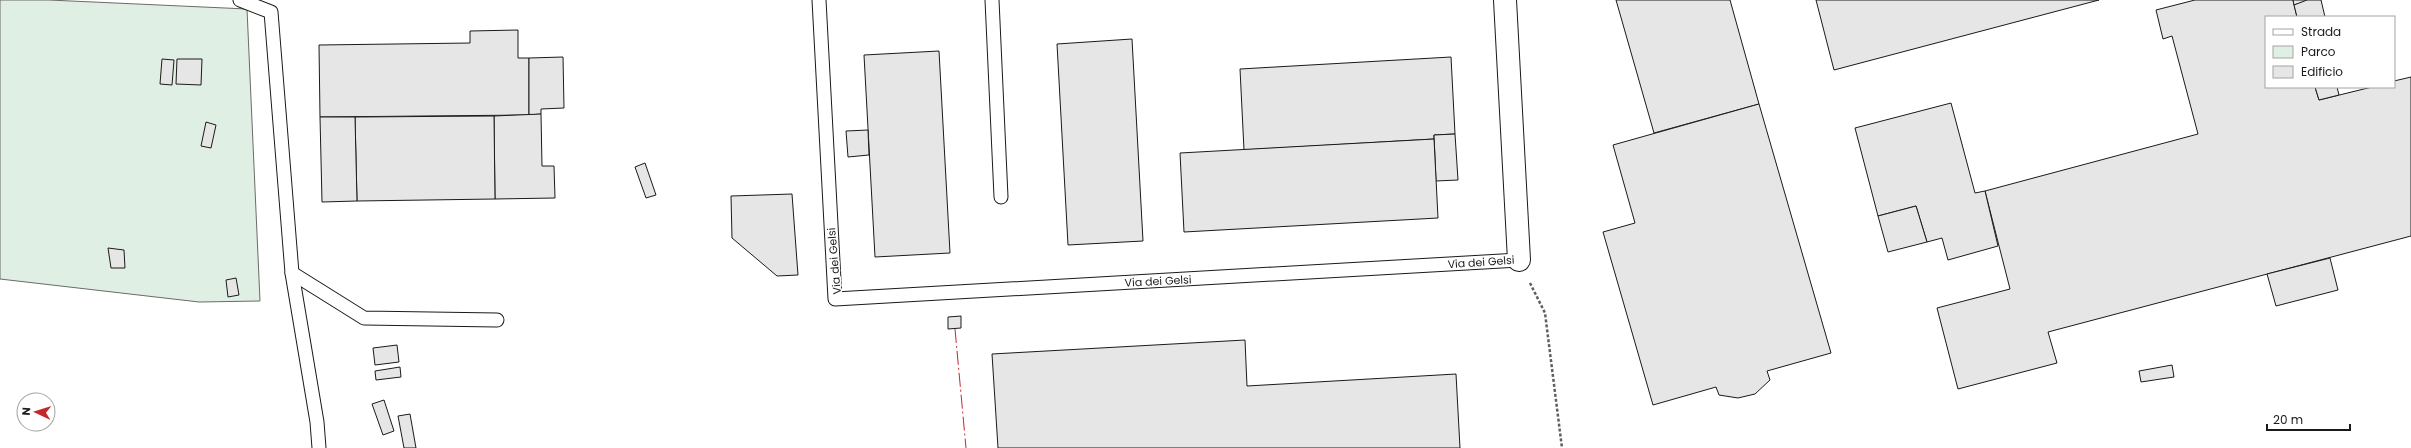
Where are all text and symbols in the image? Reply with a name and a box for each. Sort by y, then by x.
legend [2265,16,2395,88]
text: Strada [2301,23,2341,40]
text: Parco [2301,43,2336,60]
text: Edificio [2301,63,2343,80]
street label: Via dei Gelsi [823,227,845,295]
street label: Via dei Gelsi [1447,252,1515,272]
street label: Via dei Gelsi [1124,271,1192,291]
north arrow [16,392,56,432]
scale bar [2267,406,2350,432]
text: N [18,407,34,416]
text: 20 m [2273,411,2303,428]

